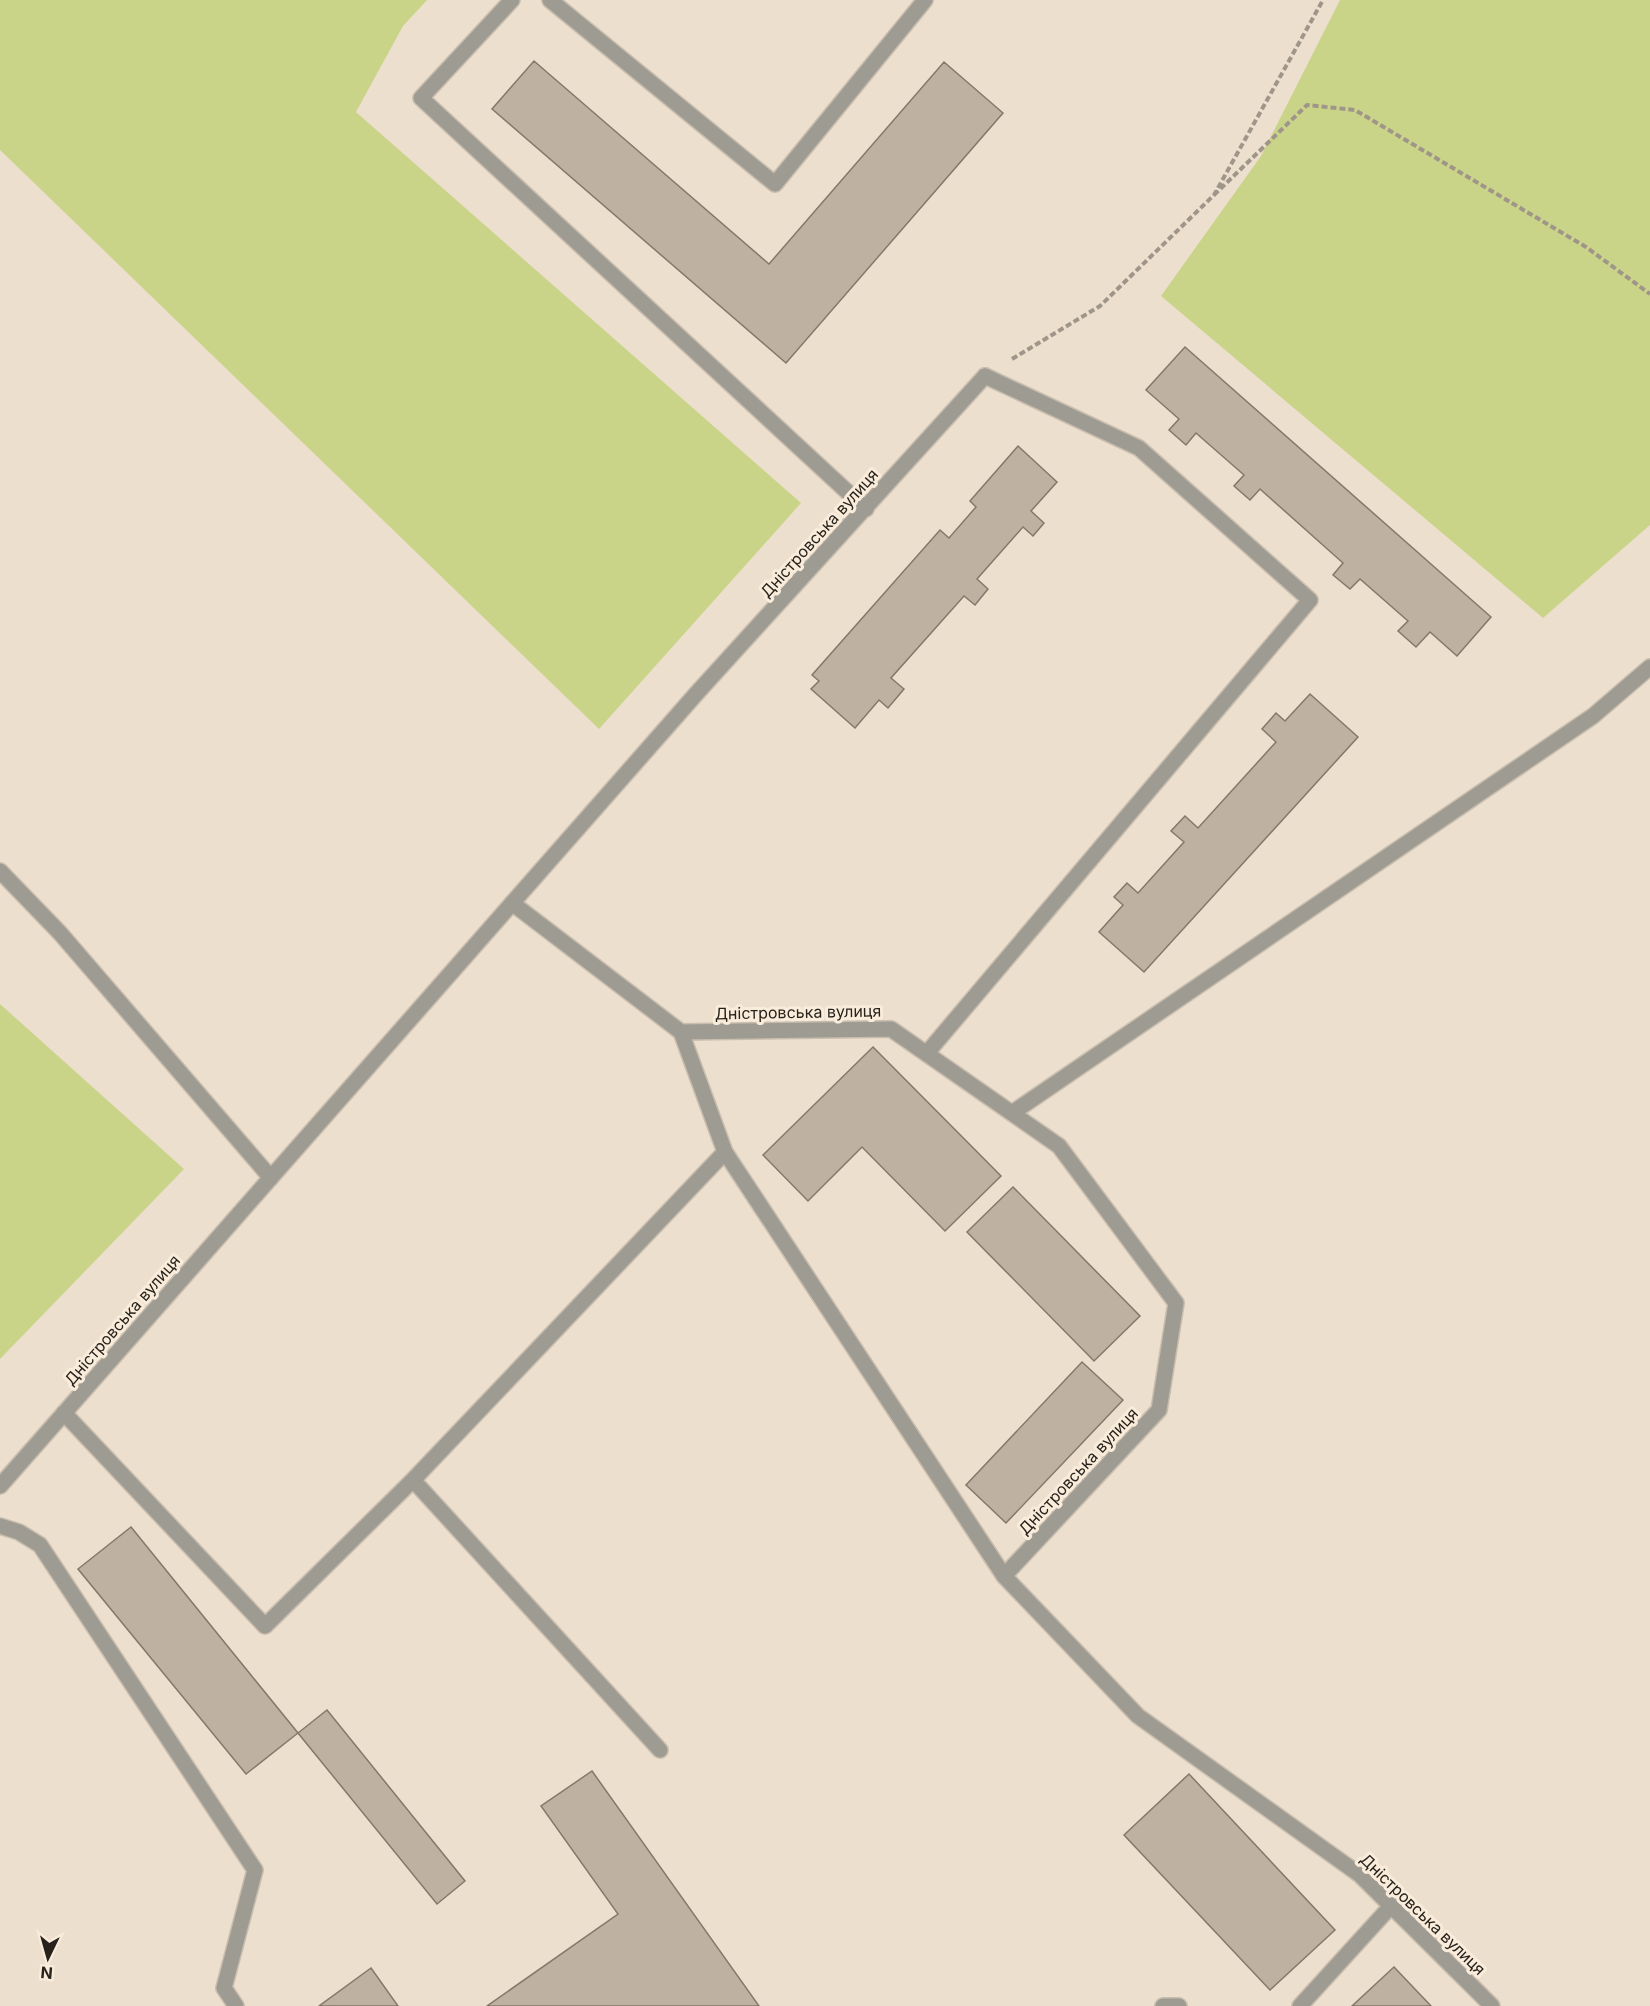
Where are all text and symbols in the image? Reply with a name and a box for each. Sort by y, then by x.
street label: Дністровська вулиця [756,464,882,602]
street label: Дністровська вулиця [715,1001,881,1023]
street label: Дністровська вулиця [60,1251,184,1389]
street label: Дністровська вулиця [1014,1403,1142,1539]
street label: Дністровська вулиця [1356,1849,1490,1979]
north arrow [18,1928,78,1988]
text: N [40,1962,54,1983]

